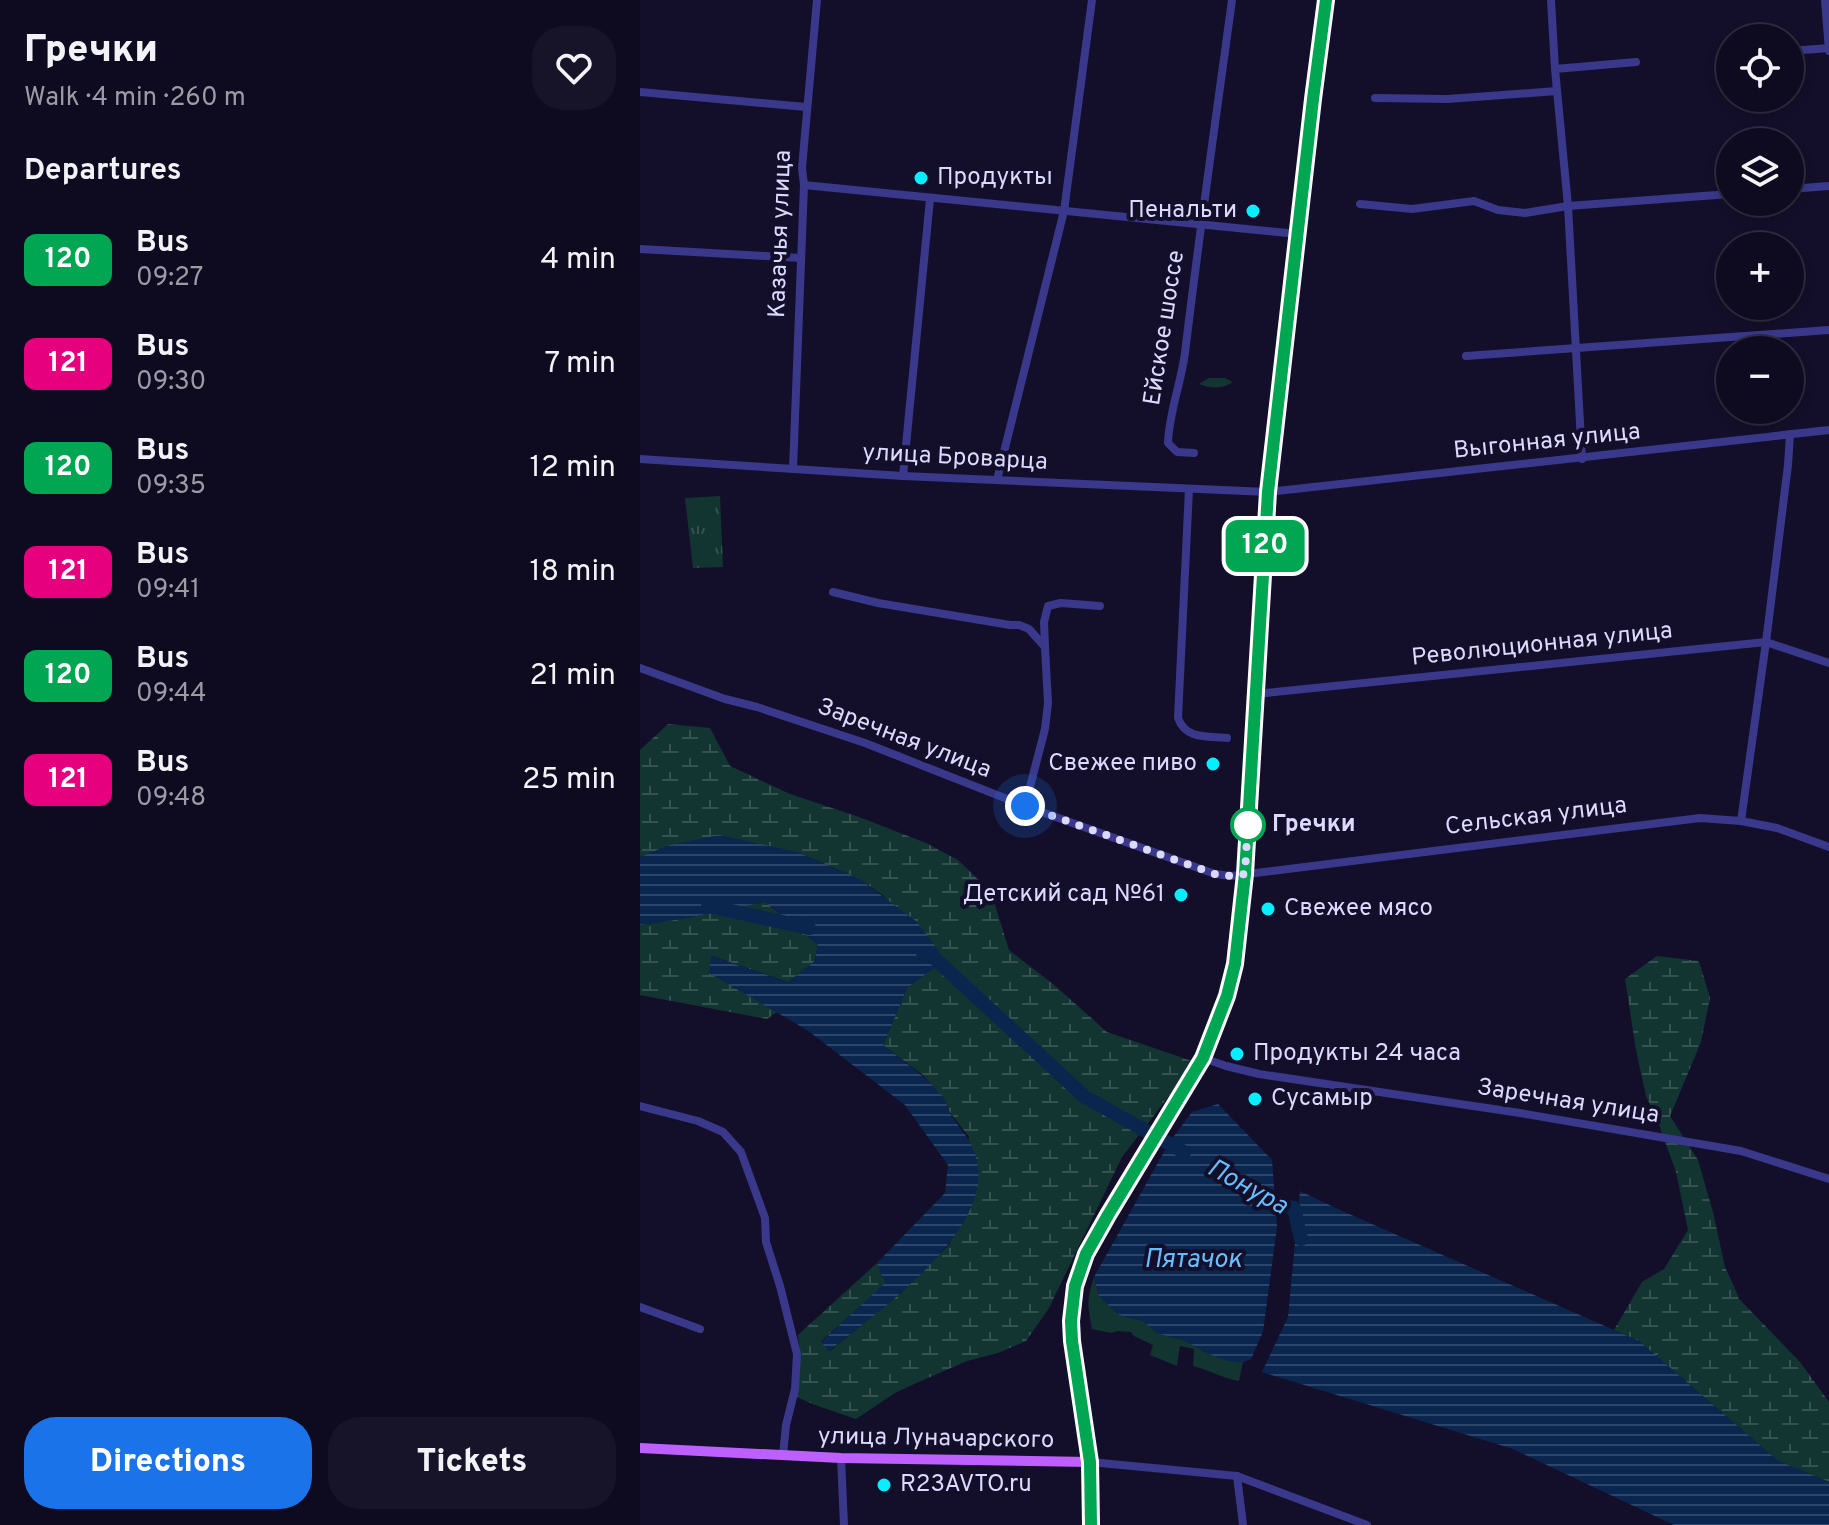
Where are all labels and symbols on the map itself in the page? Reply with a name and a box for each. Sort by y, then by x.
street label: Казачья улица [763,149,799,319]
place label: Продукты [937,163,1053,193]
marker: Продукты [912,169,930,187]
place label: Пенальти [1128,196,1237,226]
marker: Пенальти [1244,202,1262,220]
street label: Ейское шоссе [1138,248,1192,408]
street label: Выгонная улица [1452,417,1642,467]
street label: улица Броварца [862,438,1048,478]
line badge: 120 [1219,520,1311,572]
street label: Революционная улица [1410,616,1674,674]
street label: Заречная улица [813,692,995,786]
place label: Свежее пиво [1048,749,1197,779]
marker: Свежее пиво [1204,755,1222,773]
your location [1005,786,1045,826]
street label: Сельская улица [1443,791,1629,843]
marker: Гречки [1231,808,1265,842]
place label: Гречки [1272,810,1356,840]
place label: Детский сад №61 [963,880,1165,910]
marker: Детский сад №61 [1172,886,1190,904]
place label: Свежее мясо [1284,894,1433,924]
marker: Свежее мясо [1259,900,1277,918]
place label: Продукты 24 часа [1253,1039,1461,1069]
marker: Продукты 24 часа [1228,1045,1246,1063]
street label: Заречная улица [1475,1073,1661,1131]
place label: Сусамыр [1271,1084,1373,1114]
marker: Сусамыр [1246,1090,1264,1108]
water label: Понура [1201,1152,1294,1224]
water label: Пятачок [1144,1244,1243,1277]
street label: улица Луначарского [818,1422,1054,1456]
place label: R23AVTO.ru [900,1470,1032,1500]
marker: R23AVTO.ru [875,1476,893,1494]

